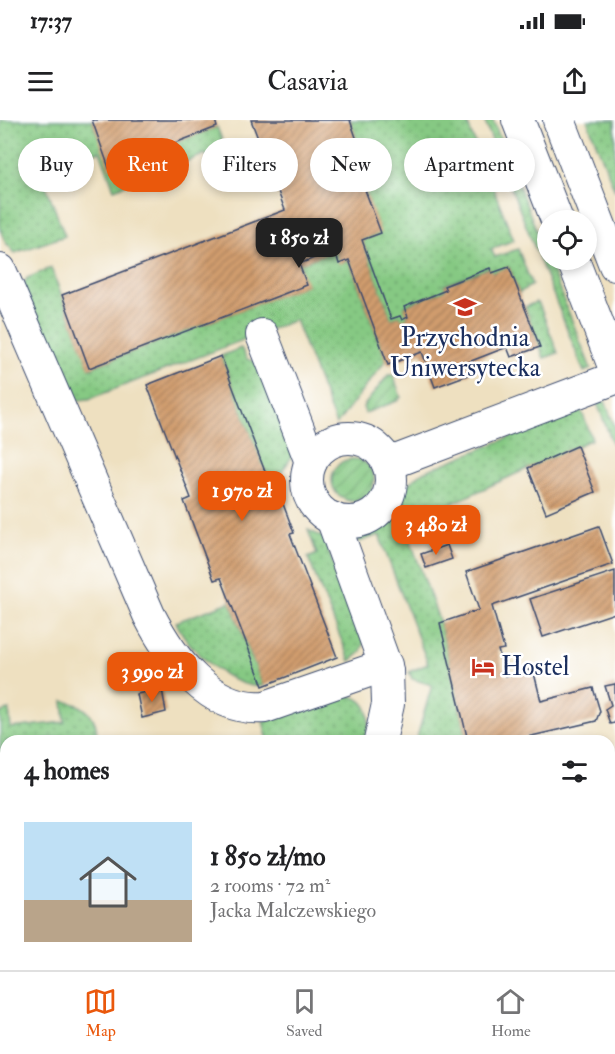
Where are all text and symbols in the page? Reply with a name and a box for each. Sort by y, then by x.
text: 17:37 [30,7,72,35]
icon: menu [24,65,57,98]
text: Casavia [267,65,348,98]
icon: share [558,65,591,98]
chip: Buy [18,138,94,192]
chip: Rent [106,138,189,192]
chip: Filters [201,138,298,192]
chip: New [310,138,392,192]
chip: Apartment [404,138,535,192]
map controls [537,210,597,270]
button: locate [537,210,597,270]
pin: 1 850 zł [237,218,361,269]
text: 1 850 zł [270,225,328,250]
school or university icon: Przychodnia Uniwersytecka [452,294,478,320]
place label: Przychodnia Uniwersytecka [390,322,541,384]
pin: 1 970 zł [180,471,304,522]
text: 1 970 zł [212,478,272,503]
pin: 3 480 zł [374,505,498,556]
text: 3 480 zł [405,512,467,537]
place label: Hostel [501,651,570,683]
pin: 3 990 zł [90,652,214,703]
hotel icon: Hostel [470,654,496,680]
text: 3 990 zł [121,659,183,684]
text: 4 homes [24,755,110,787]
icon: filters [558,755,591,788]
text: 1 850 zł/mo [210,841,326,873]
icon: home [72,846,144,918]
text: 2 rooms · 72 m² [210,873,330,898]
text: Jacka Malczewskiego [210,898,376,923]
tab: Map [84,985,117,1041]
tab: Saved [286,985,322,1041]
tab: Home [491,985,531,1041]

